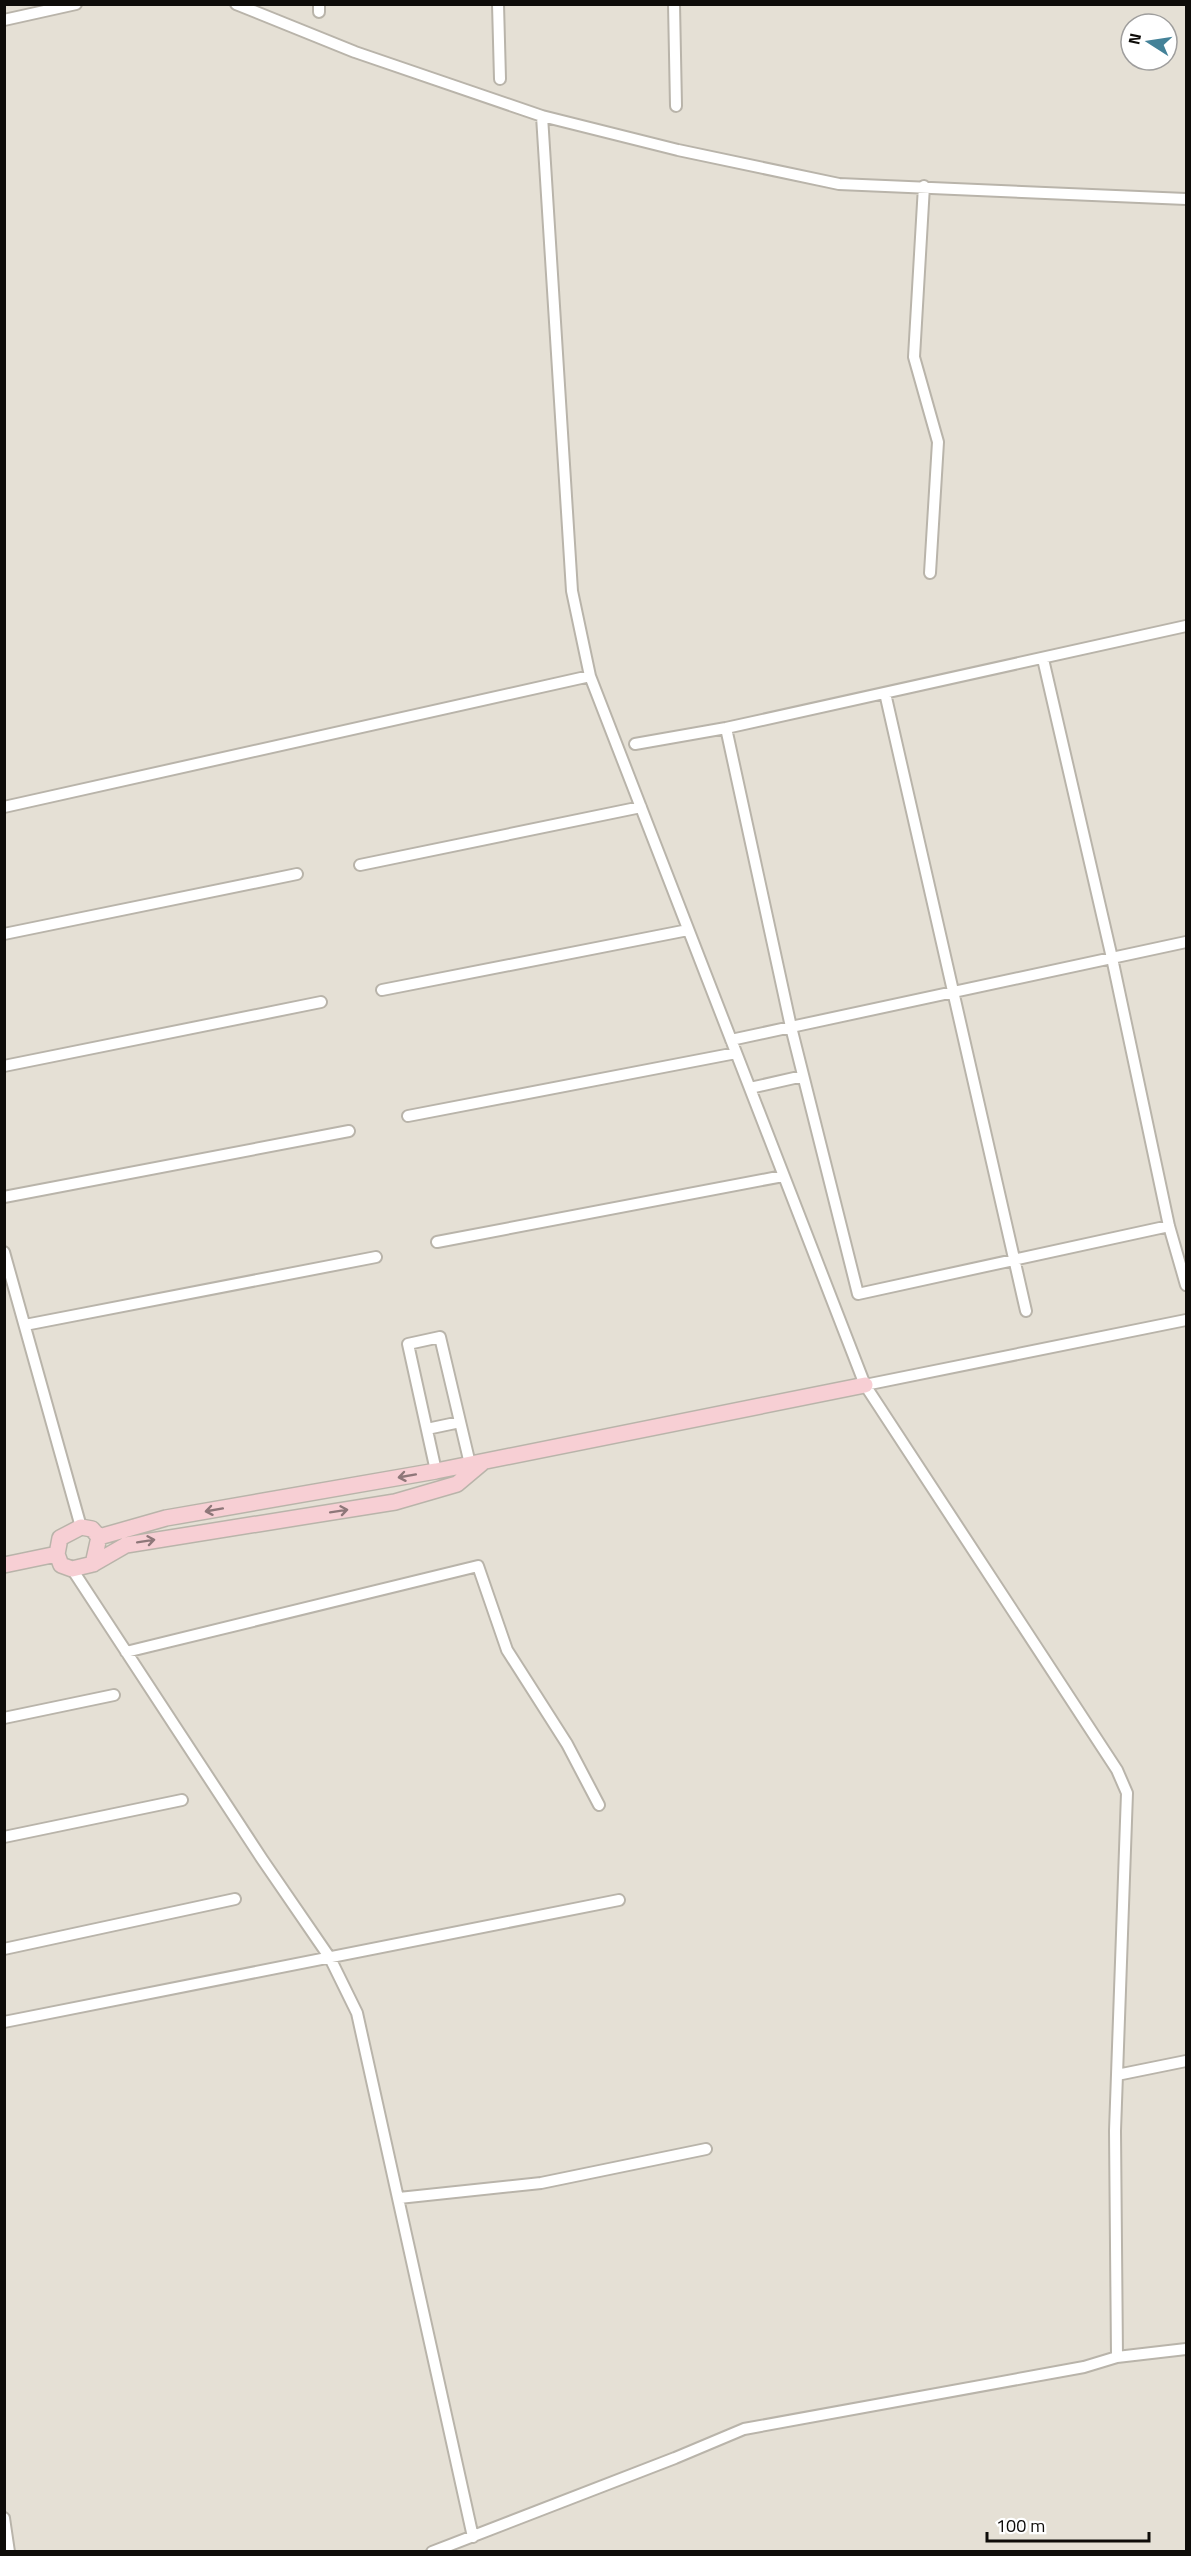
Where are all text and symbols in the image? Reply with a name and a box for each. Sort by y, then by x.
north arrow [1119,12,1179,72]
text: N [1121,31,1147,47]
one-way arrow [397,1470,417,1481]
one-way arrow [205,1504,225,1515]
one-way arrow [328,1505,348,1516]
one-way arrow [136,1536,155,1547]
scale bar [987,2505,1149,2543]
text: 100 m [996,2512,1045,2539]

